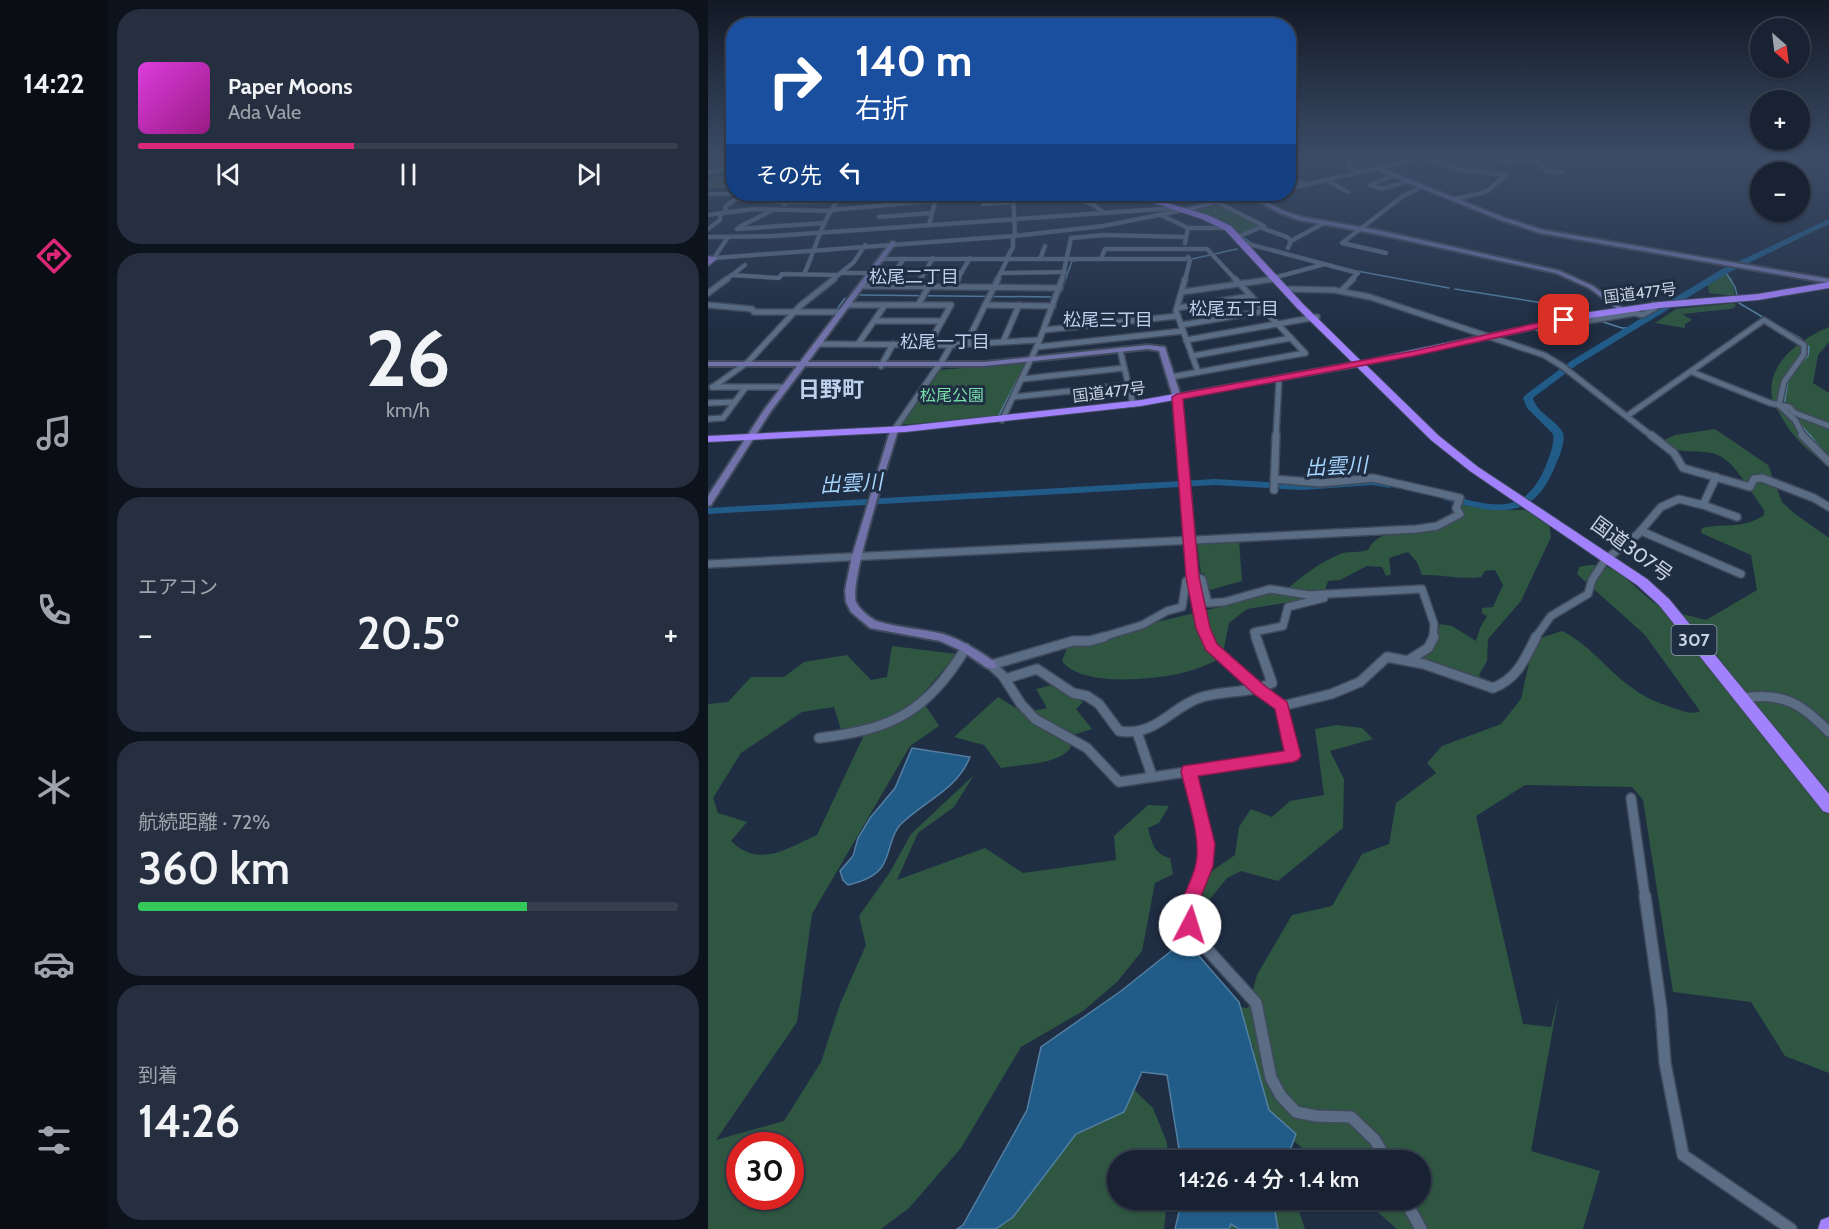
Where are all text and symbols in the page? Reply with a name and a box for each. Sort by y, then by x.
north arrow [1750,18,1810,78]
map controls [1750,18,1810,222]
text: 140 m [855,35,972,87]
icon: right [756,42,834,120]
text: 14:22 [23,67,85,100]
text: Paper Moons [228,73,352,100]
button: + [1750,90,1810,150]
text: 右折 [855,92,909,125]
text: Ada Vale [228,100,301,124]
icon: left [834,156,867,189]
icon: previous [212,158,245,191]
icon: pause [392,158,425,191]
icon: next [572,158,605,191]
text: その先 [756,162,822,189]
button: − [1750,162,1810,222]
icon: directions [33,235,75,277]
district label: 松尾二丁目 [869,266,959,288]
street label: 国道477号 [1602,279,1678,307]
pin [1538,294,1589,345]
district label: 松尾五丁目 [1189,298,1279,320]
icon: arrive [1547,303,1580,336]
district label: 松尾三丁目 [1063,309,1153,331]
text: 26 [365,311,451,406]
district label: 松尾一丁目 [900,331,990,353]
district label: 日野町 [798,376,864,403]
street label: 国道477号 [1071,378,1147,406]
park label: 松尾公園 [920,386,984,405]
text: km/h [386,398,430,422]
icon: music [33,412,75,454]
water label: 出雲川 [1304,452,1370,480]
water label: 出雲川 [819,469,885,497]
street label: 国道307号 [1587,511,1677,587]
text: エアコン [138,575,218,599]
icon: phone [33,589,75,631]
text: 20.5° [357,606,459,660]
text: − [138,614,153,654]
text: + [663,614,678,654]
road number: 307 [1672,625,1716,655]
icon: climate [33,766,75,808]
text: 航続距離 · 72% [138,810,270,834]
text: 360 km [138,841,290,895]
position arrow [1158,893,1222,957]
icon: car [33,943,75,985]
text: 到着 [138,1063,178,1087]
text: 14:26 [138,1094,240,1148]
icon: filters [33,1119,75,1161]
speed limit sign: 30 [726,1132,804,1210]
text: 14:26 · 4 分 · 1.4 km [1179,1166,1359,1193]

